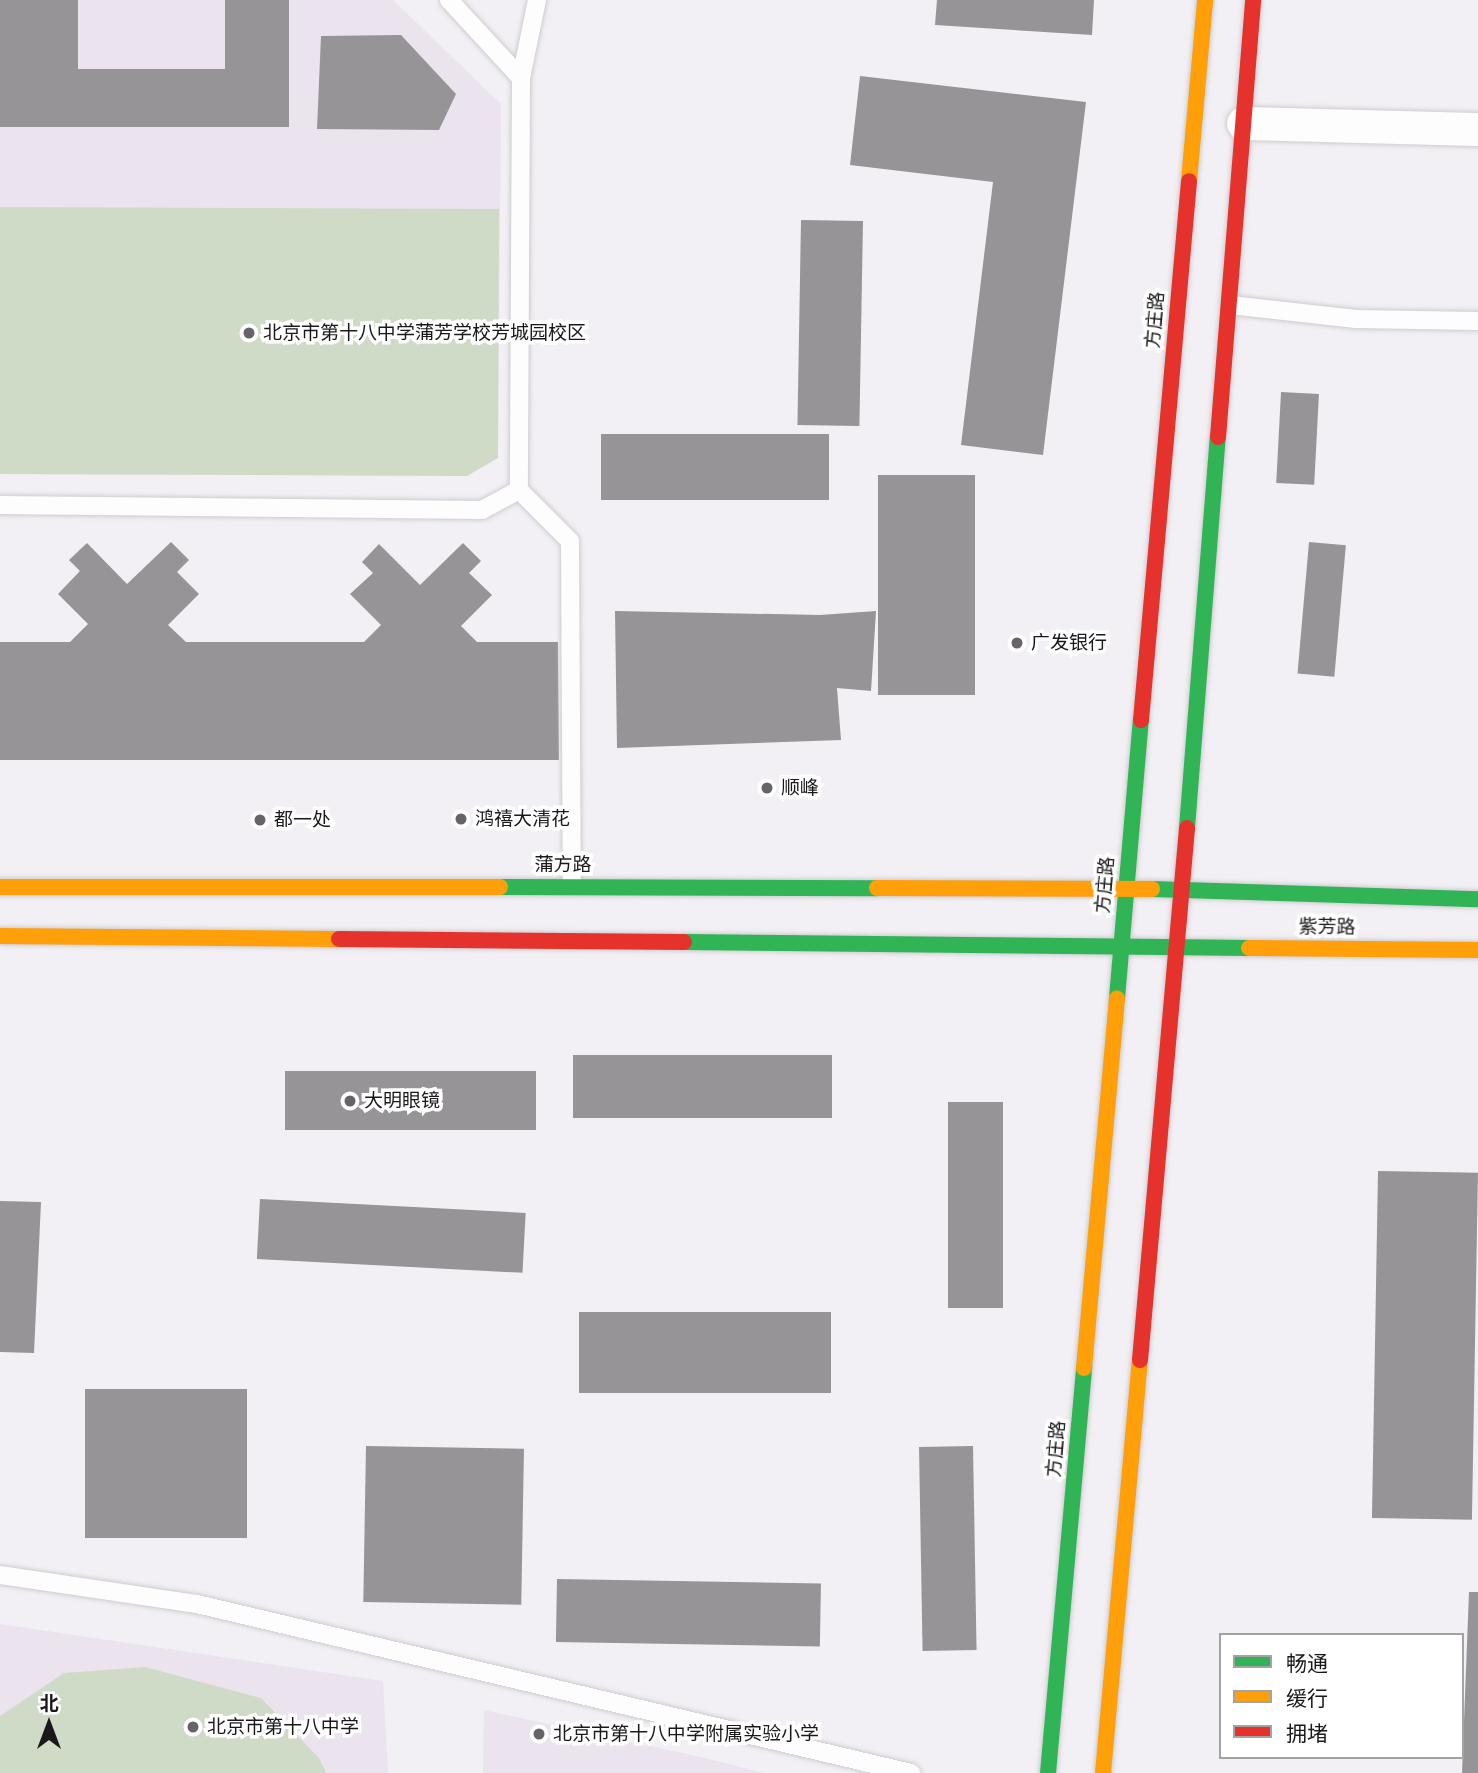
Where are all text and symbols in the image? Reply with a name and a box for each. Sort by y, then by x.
street label: 方庄路 [1141,291,1169,349]
place label: 北京市第十八中学蒲芳学校芳城园校区 [263,322,586,344]
marker: 北京市第十八中学蒲芳学校芳城园校区 [241,325,257,341]
place label: 广发银行 [1031,632,1107,654]
marker: 广发银行 [1009,635,1025,651]
place label: 顺峰 [781,777,819,799]
marker: 顺峰 [759,780,775,796]
place label: 鸿禧大清花 [475,808,570,830]
place label: 都一处 [274,809,331,831]
marker: 鸿禧大清花 [453,811,469,827]
marker: 都一处 [252,812,268,828]
street label: 蒲方路 [535,854,591,876]
street label: 方庄路 [1091,856,1119,914]
street label: 紫芳路 [1298,915,1356,939]
place label: 大明眼镜 [364,1090,440,1112]
marker: 大明眼镜 [342,1093,358,1109]
street label: 方庄路 [1042,1420,1070,1478]
legend [1219,1633,1464,1759]
text: 畅通 [1286,1649,1328,1677]
text: 缓行 [1286,1684,1328,1712]
north arrow [14,1689,84,1759]
text: 北 [39,1691,59,1715]
place label: 北京市第十八中学 [207,1716,359,1738]
marker: 北京市第十八中学 [185,1719,201,1735]
text: 拥堵 [1286,1719,1328,1747]
place label: 北京市第十八中学附属实验小学 [553,1723,819,1745]
marker: 北京市第十八中学附属实验小学 [531,1726,547,1742]

